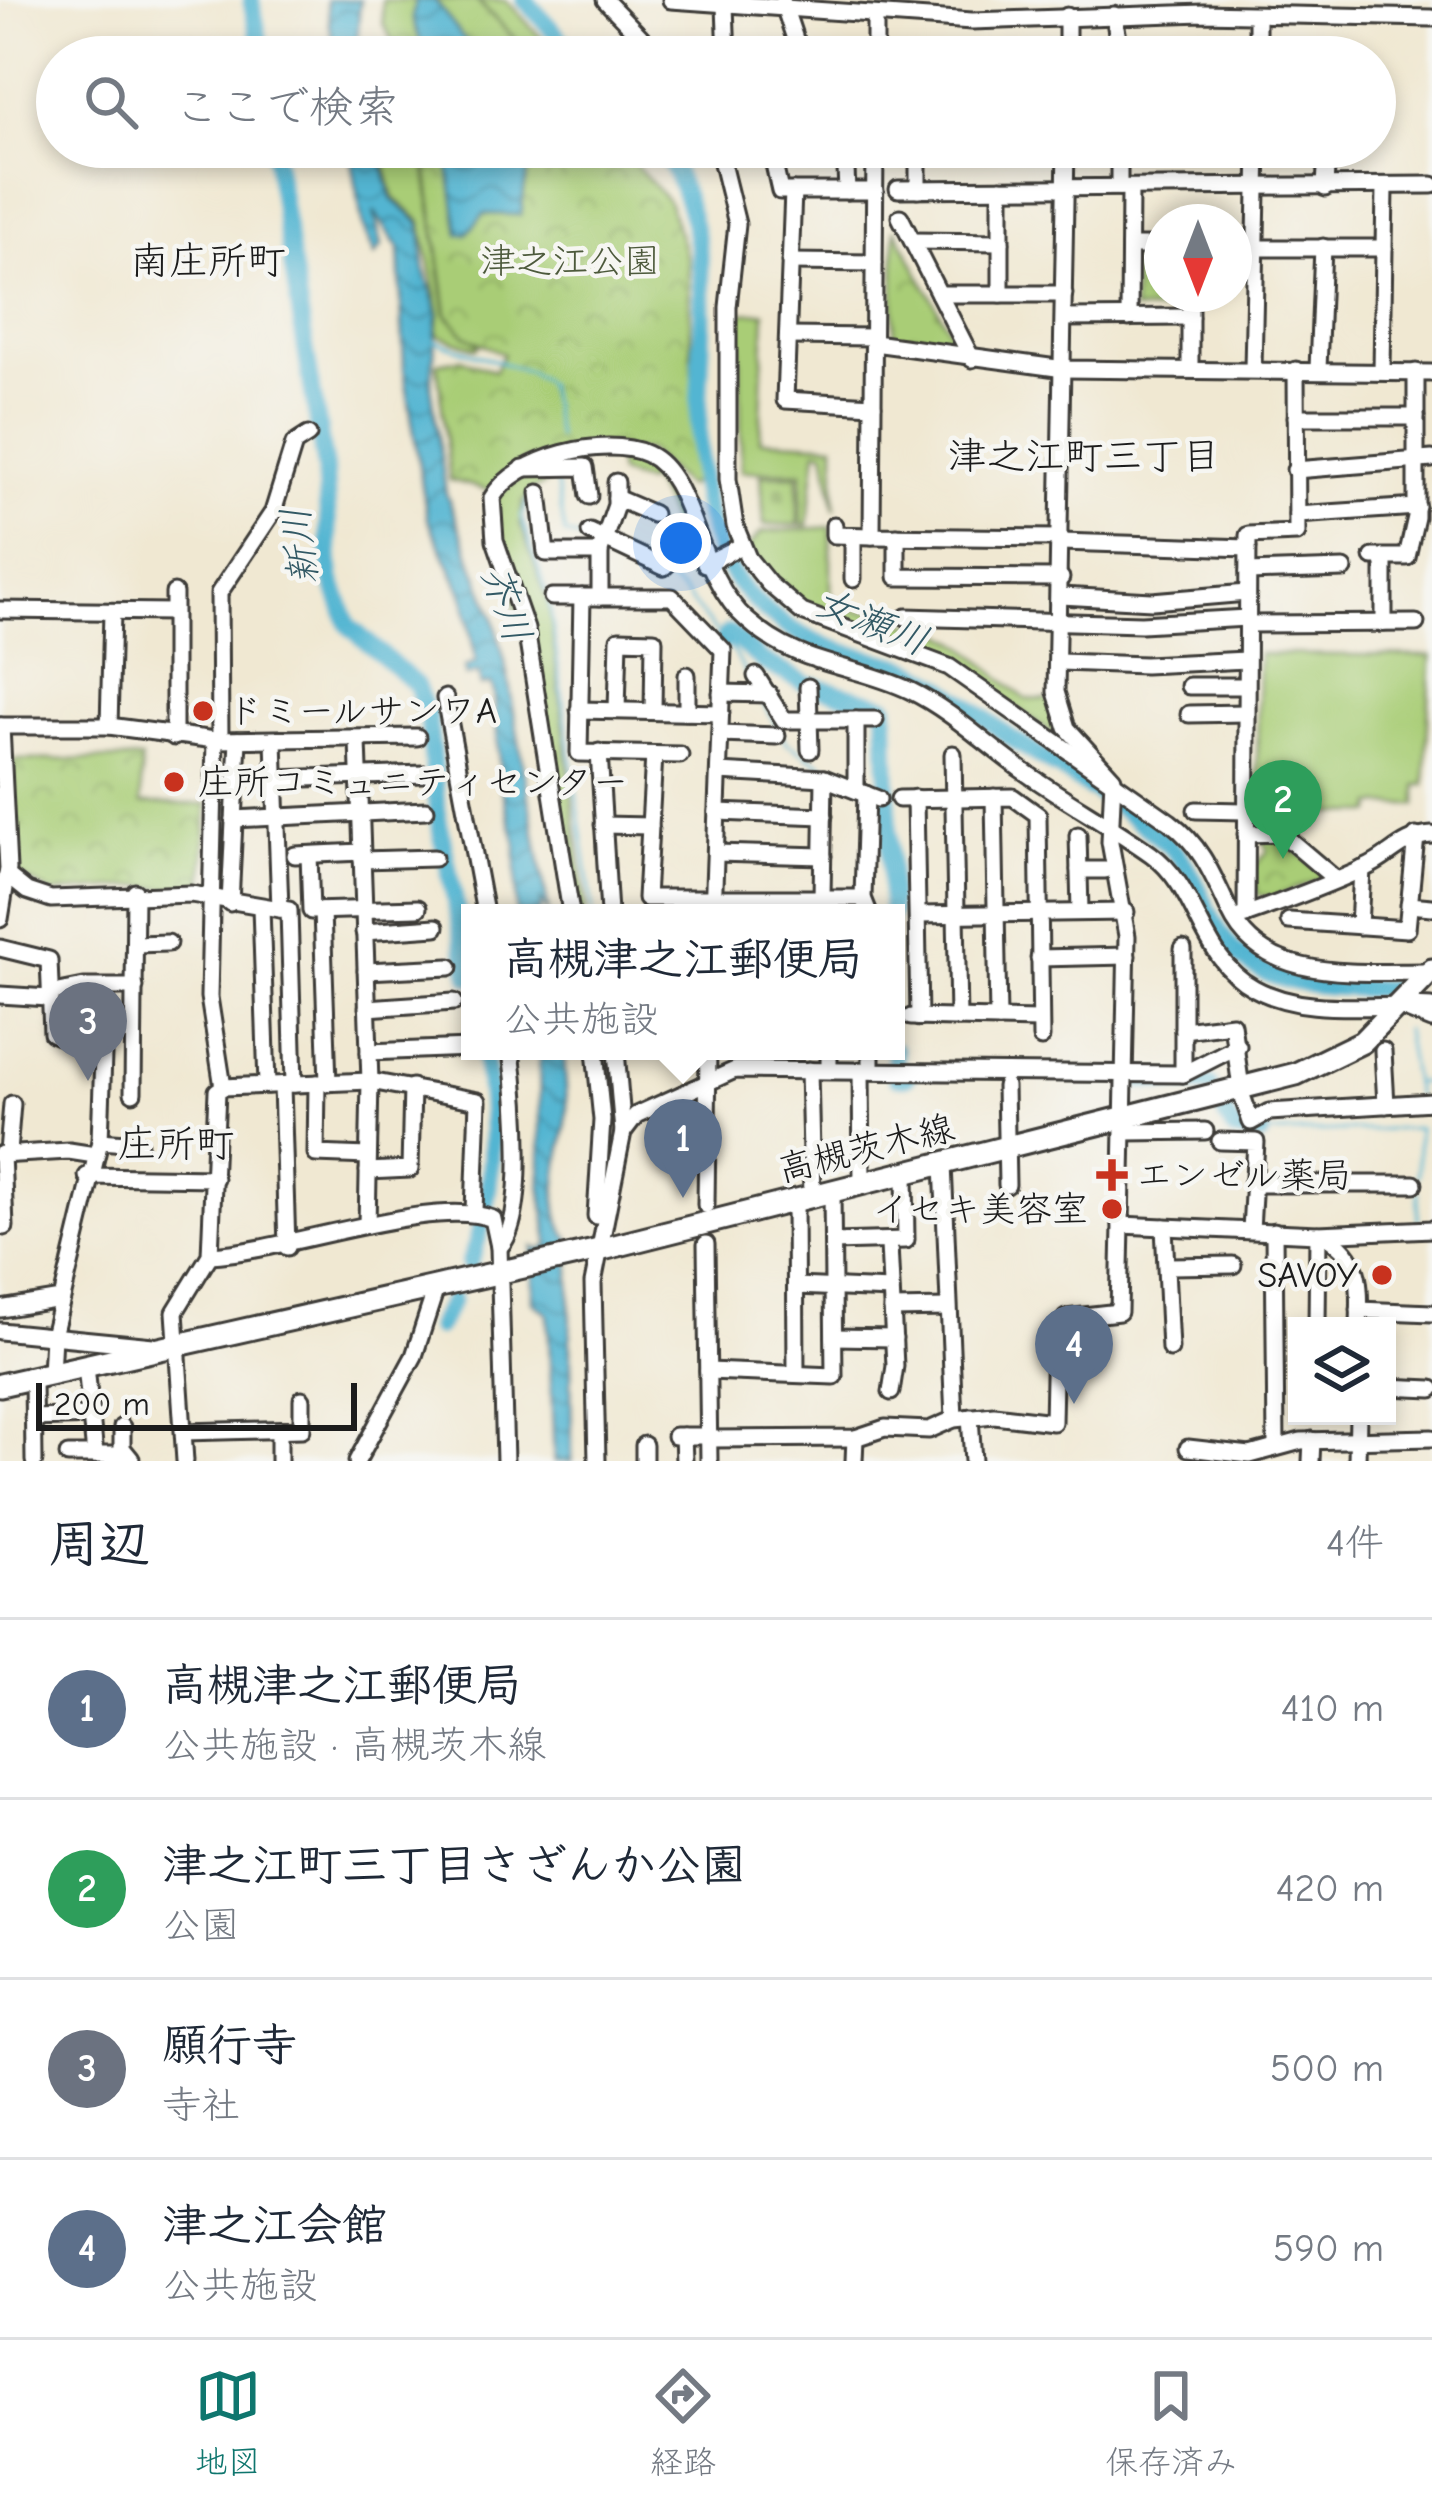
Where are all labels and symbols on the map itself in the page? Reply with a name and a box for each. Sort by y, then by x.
north arrow [1144,204,1252,312]
district label: 南庄所町 [130,239,286,284]
park label: 津之江公園 [480,241,660,282]
district label: 津之江町三丁目 [947,434,1221,479]
water label: 新川 [273,505,327,587]
your location [651,513,711,573]
water label: 芥川 [472,560,540,648]
water label: 女瀬川 [809,579,935,665]
place label: ドミールサンワA [227,691,497,732]
marker: ドミールサンワA [190,698,216,724]
pin: 2 [1244,760,1322,859]
place label: 庄所コミュニティセンター [198,762,629,803]
marker: 庄所コミュニティセンター [161,769,187,795]
pin: 3 [49,982,127,1081]
pin: 1 [644,1099,722,1198]
street label: 高槻茨木線 [774,1107,958,1191]
district label: 庄所町 [117,1122,235,1167]
place label: エンゼル薬局 [1136,1155,1352,1196]
marker: エンゼル薬局 [1099,1162,1125,1188]
place label: イセキ美容室 [872,1189,1088,1230]
marker: イセキ美容室 [1099,1196,1125,1222]
place label: SAVOY [1257,1255,1359,1296]
marker: SAVOY [1369,1262,1395,1288]
pin: 4 [1035,1305,1113,1404]
scale bar [36,1377,357,1430]

